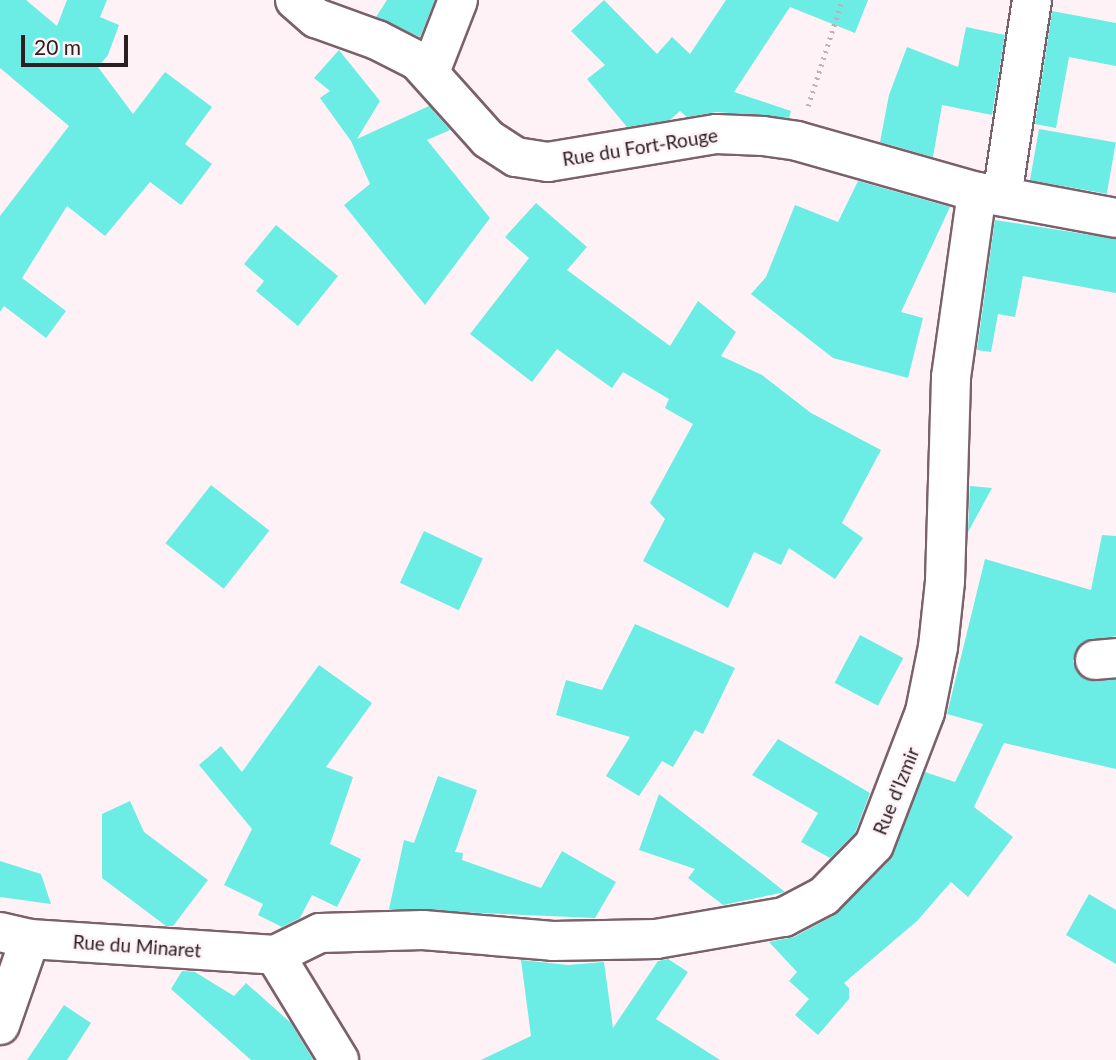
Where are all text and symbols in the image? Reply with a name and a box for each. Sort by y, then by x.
scale bar [24,21,131,65]
text: 20 m [34,34,81,59]
street label: Rue du Fort-Rouge [561,123,719,171]
street label: Rue d'Izmir [868,744,924,838]
street label: Rue du Minaret [72,930,202,962]

